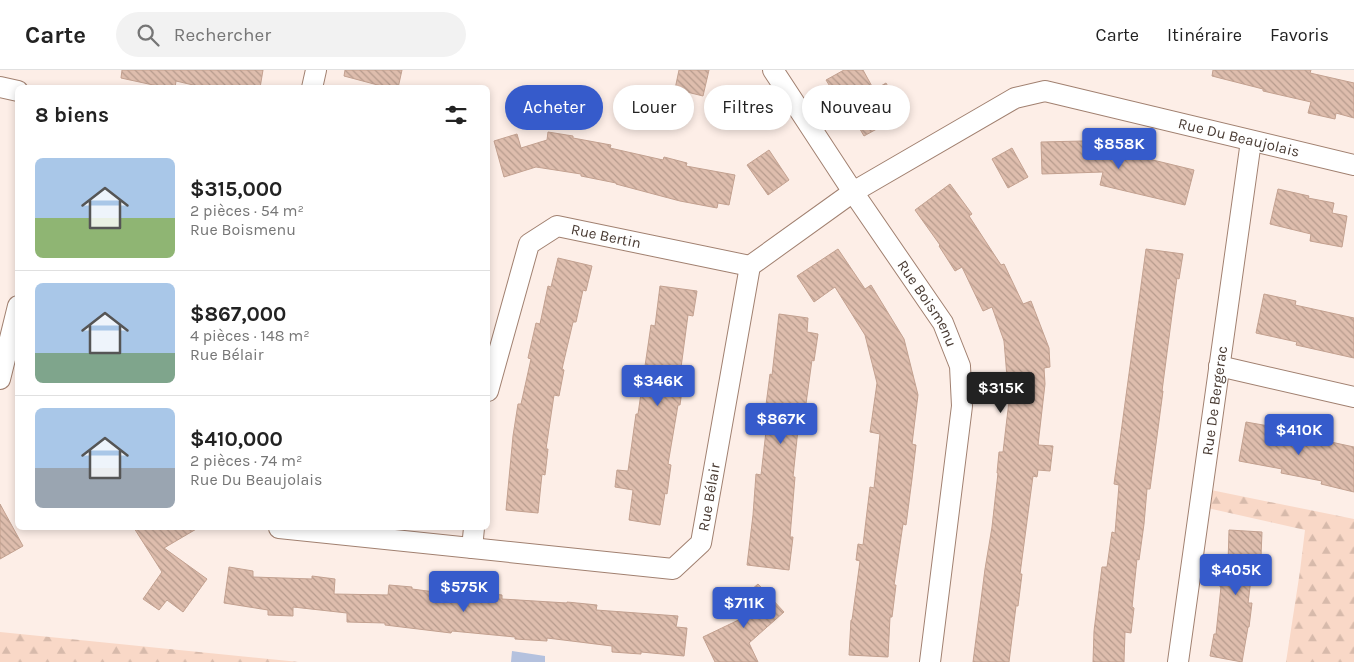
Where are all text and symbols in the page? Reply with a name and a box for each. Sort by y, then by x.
search box [116,12,466,57]
text: Carte [25,21,86,49]
icon: search [134,21,162,49]
text: Rechercher [174,24,271,46]
text: Carte [1096,24,1139,46]
text: Itinéraire [1167,24,1242,46]
text: Favoris [1270,24,1329,46]
chip: Acheter [505,85,603,130]
chip: Louer [613,85,694,130]
chip: Filtres [704,85,792,130]
chip: Nouveau [802,85,910,130]
icon: filters [442,101,470,129]
text: 8 biens [35,103,109,127]
street label: Rue Du Beaujolais [1176,114,1301,161]
pin: $858K [1084,128,1154,170]
text: $858K [1093,134,1145,153]
text: $315,000 [190,177,282,201]
icon: home [75,178,135,238]
text: 2 pièces · 54 m² [190,201,304,220]
text: Rue Boismenu [190,220,296,239]
street label: Rue Bertin [569,220,643,252]
street label: Rue Boismenu [893,256,961,349]
text: $867,000 [190,302,286,326]
icon: home [75,303,135,363]
text: 4 pièces · 148 m² [190,326,310,345]
text: Rue Bélair [190,345,264,364]
street label: Rue De Bergerac [1198,345,1231,457]
pin: $346K [623,364,693,407]
text: $346K [633,371,683,390]
pin: $315K [966,372,1036,414]
text: $315K [978,378,1024,397]
pin: $867K [746,402,816,445]
text: $867K [756,409,806,428]
pin: $410K [1264,414,1334,456]
text: $410K [1276,420,1322,439]
text: $410,000 [190,427,283,451]
icon: home [75,428,135,488]
text: 2 pièces · 74 m² [190,451,302,470]
street label: Rue Bélair [694,461,724,533]
text: Rue Du Beaujolais [190,470,322,489]
pin: $405K [1201,554,1271,596]
text: $405K [1211,560,1261,579]
pin: $575K [429,570,499,613]
text: $575K [440,577,488,596]
pin: $711K [709,586,779,629]
text: $711K [724,593,764,612]

